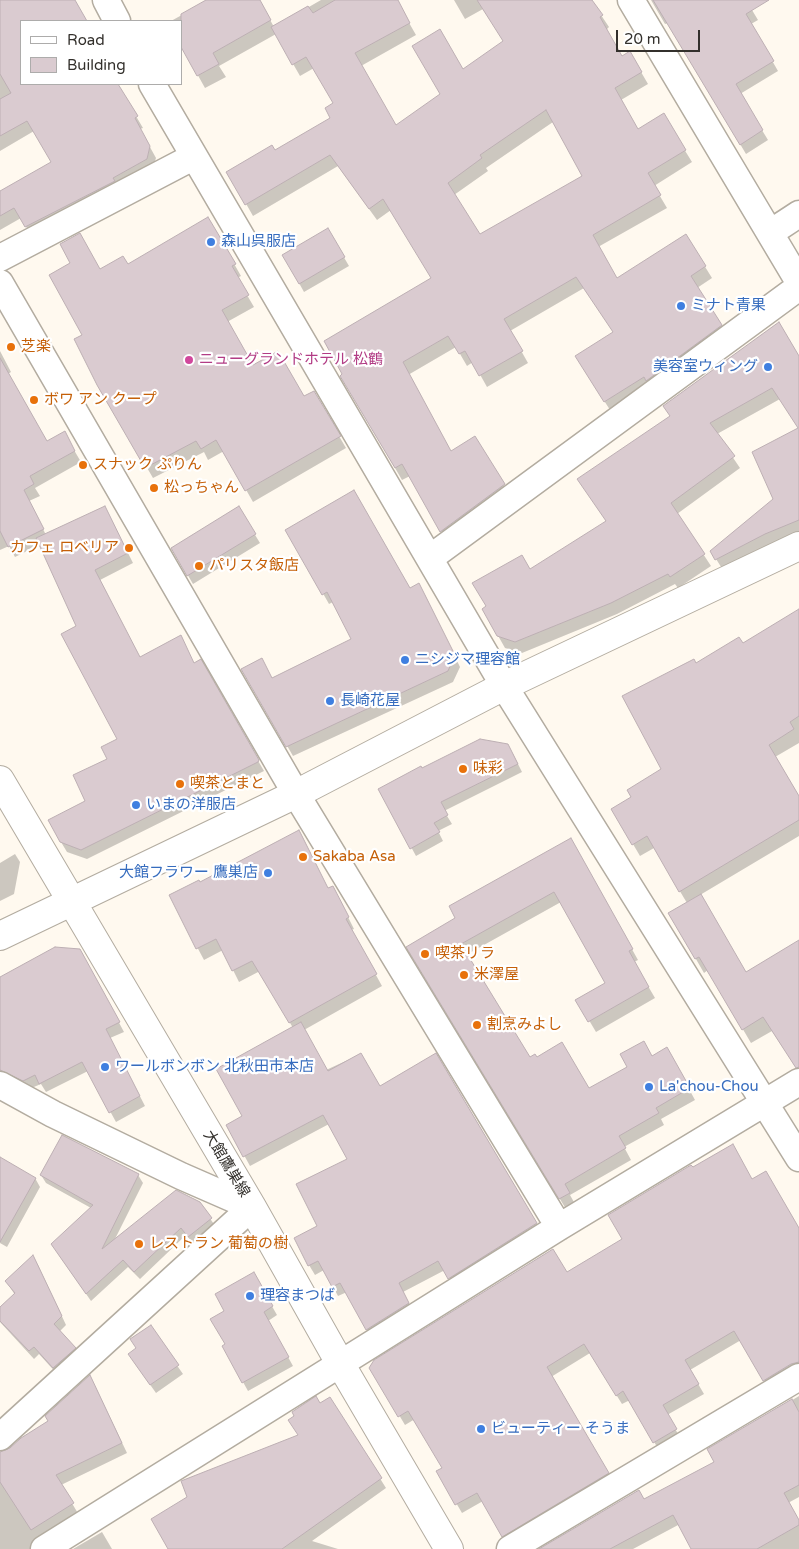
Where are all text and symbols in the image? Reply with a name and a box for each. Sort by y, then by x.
legend [20,20,182,85]
scale bar [619,20,703,52]
text: 20 m [624,30,661,48]
text: Road [67,31,105,49]
text: Building [67,56,126,74]
place label: 森山呉服店 [221,233,296,251]
marker: 森山呉服店 [205,236,217,248]
place label: ミナト青果 [691,297,766,315]
marker: ミナト青果 [675,300,687,312]
place label: 芝楽 [21,338,51,356]
marker: 芝楽 [5,341,17,353]
place label: ニューグランドホテル 松鶴 [199,351,383,369]
marker: ニューグランドホテル 松鶴 [183,354,195,366]
place label: 美容室ウィング [653,358,758,376]
marker: 美容室ウィング [762,361,774,373]
place label: ボワ アン クープ [44,391,157,409]
marker: ボワ アン クープ [28,394,40,406]
place label: スナック ぷりん [93,456,202,474]
marker: スナック ぷりん [77,459,89,471]
place label: 松っちゃん [164,479,239,497]
marker: 松っちゃん [148,482,160,494]
place label: カフェ ロベリア [10,539,119,557]
marker: カフェ ロベリア [123,542,135,554]
place label: パリスタ飯店 [209,557,299,575]
marker: パリスタ飯店 [193,560,205,572]
place label: ニシジマ理容館 [415,651,520,669]
marker: ニシジマ理容館 [399,654,411,666]
place label: 長崎花屋 [340,692,400,710]
marker: 長崎花屋 [324,695,336,707]
place label: 味彩 [473,760,503,778]
marker: 味彩 [457,763,469,775]
place label: 喫茶とまと [190,775,265,793]
marker: 喫茶とまと [174,778,186,790]
place label: いまの洋服店 [146,796,236,814]
marker: いまの洋服店 [130,799,142,811]
place label: Sakaba Asa [313,848,396,866]
marker: Sakaba Asa [297,851,309,863]
place label: 大館フラワー 鷹巣店 [119,864,258,882]
marker: 大館フラワー 鷹巣店 [262,867,274,879]
place label: 喫茶リラ [435,945,495,963]
marker: 喫茶リラ [419,948,431,960]
place label: 米澤屋 [474,966,519,984]
marker: 米澤屋 [458,969,470,981]
place label: 割烹みよし [487,1016,562,1034]
marker: 割烹みよし [471,1019,483,1031]
place label: ワールボンボン 北秋田市本店 [115,1058,314,1076]
marker: ワールボンボン 北秋田市本店 [99,1061,111,1073]
place label: La'chou-Chou [659,1078,759,1096]
marker: La'chou-Chou [643,1081,655,1093]
street label: 大館鷹巣線 [199,1127,253,1201]
place label: レストラン 葡萄の樹 [149,1235,288,1253]
marker: レストラン 葡萄の樹 [133,1238,145,1250]
place label: 理容まつば [260,1287,335,1305]
marker: 理容まつば [244,1290,256,1302]
place label: ビューティー そうま [491,1420,630,1438]
marker: ビューティー そうま [475,1423,487,1435]

